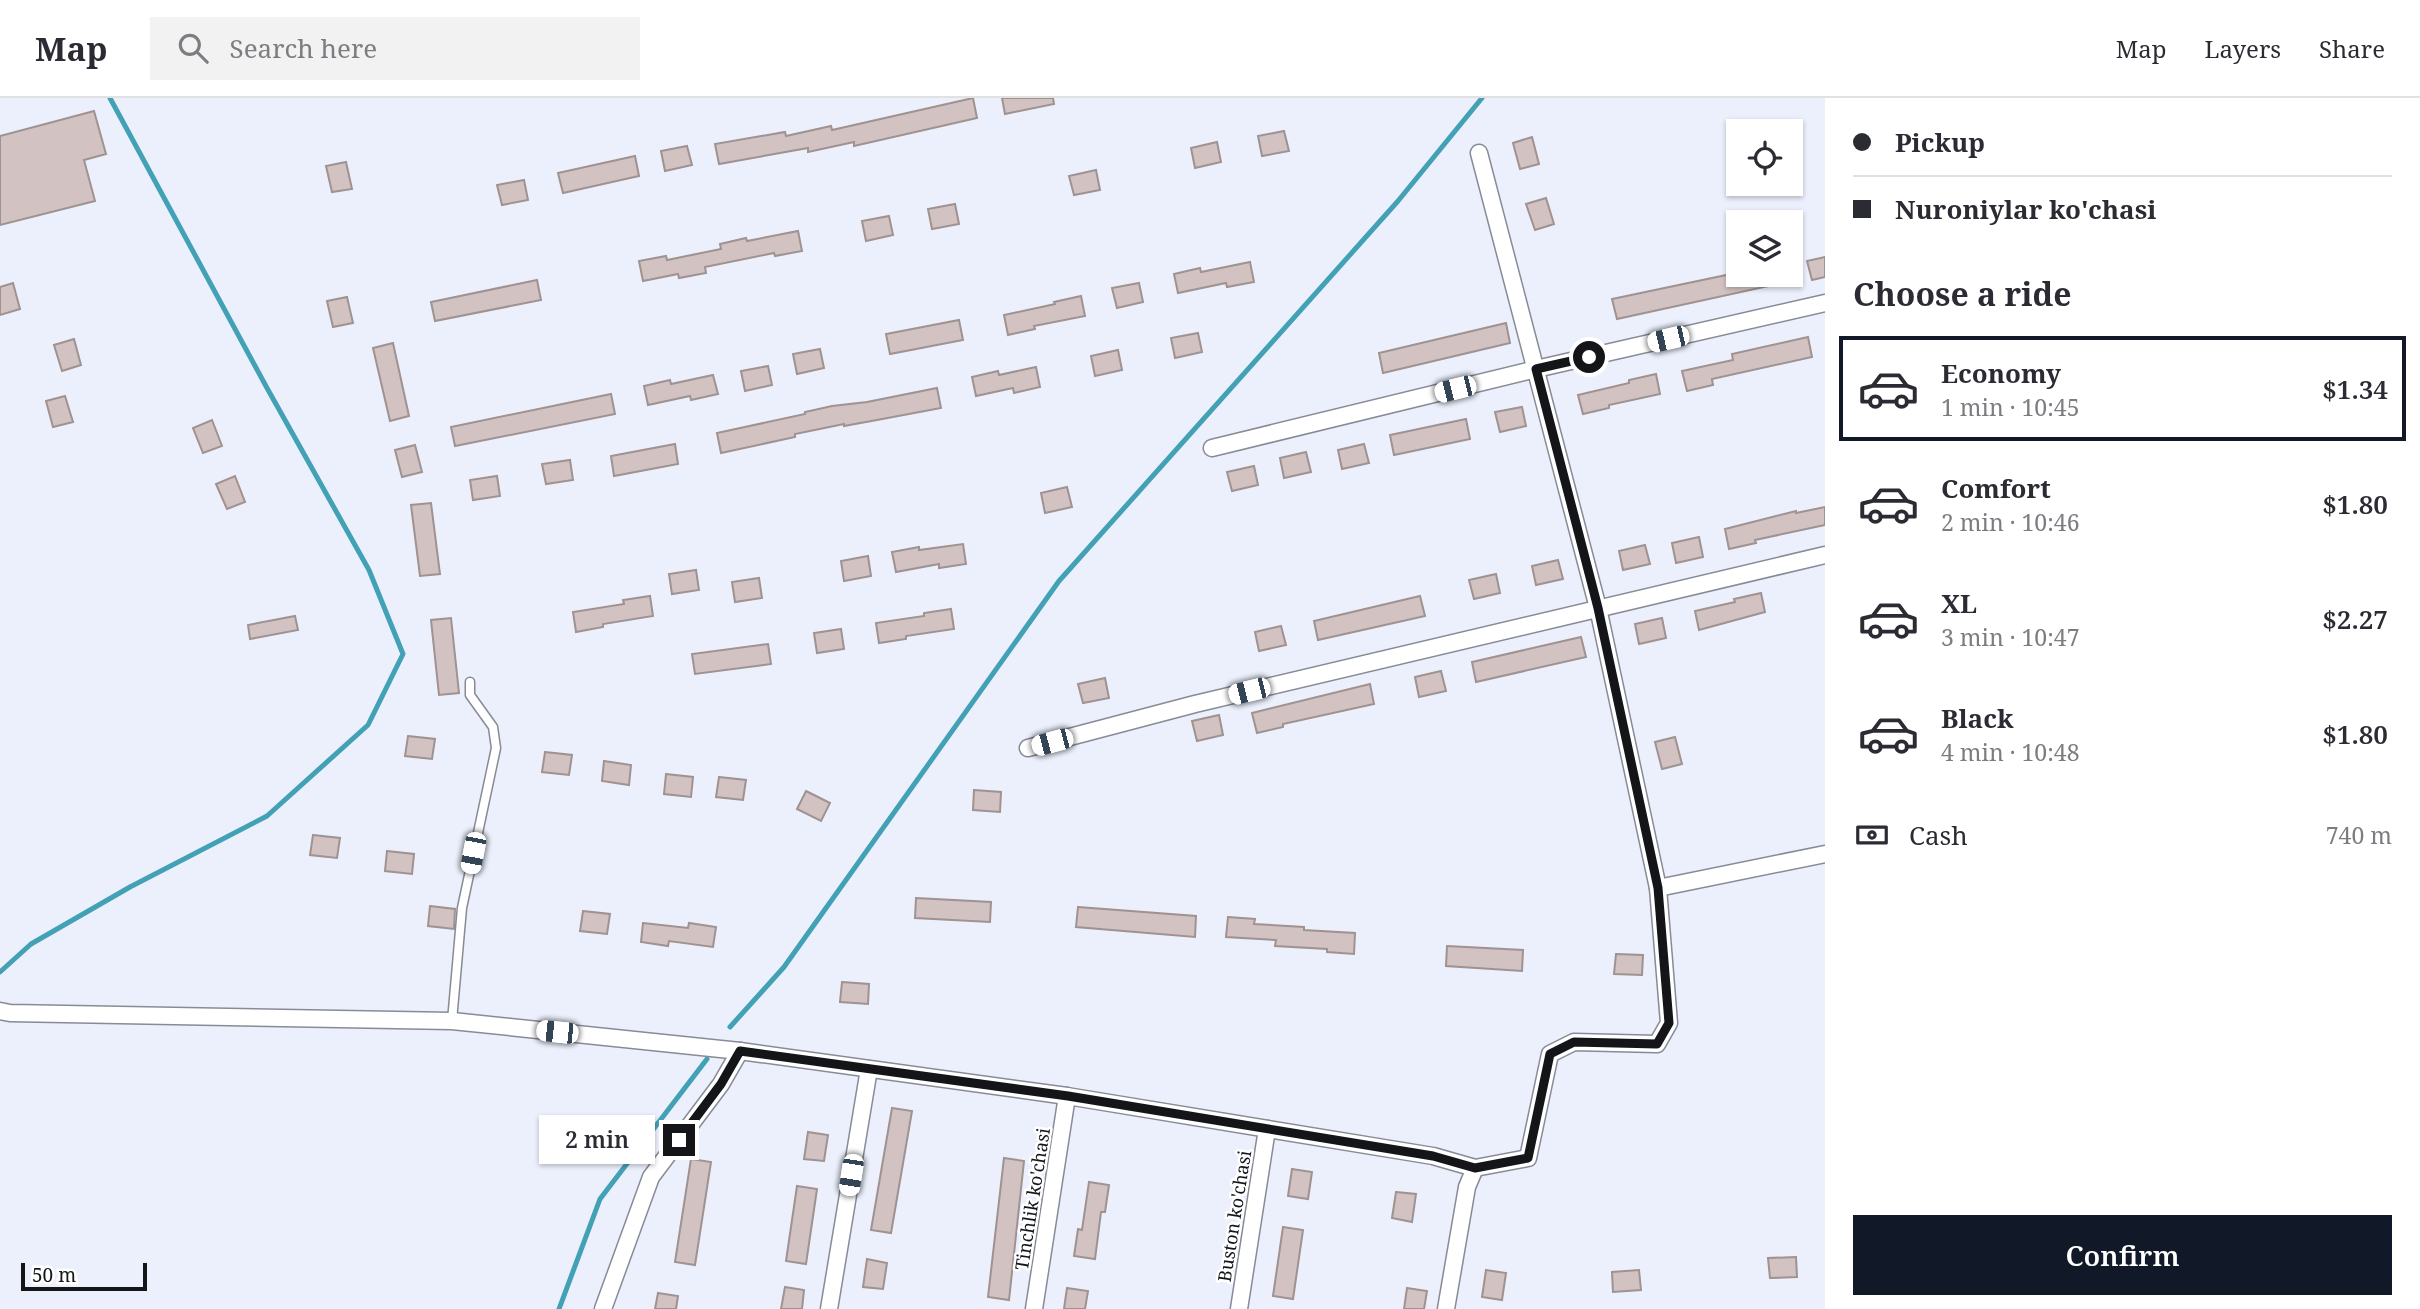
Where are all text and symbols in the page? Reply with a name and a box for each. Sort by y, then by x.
search box [150,17,640,80]
text: Map [35,26,108,71]
icon: search [174,29,212,67]
text: Search here [230,30,377,66]
text: Map [2116,32,2167,65]
text: Layers [2205,32,2281,65]
text: Share [2319,32,2385,65]
map controls [1726,119,1803,287]
button: locate [1726,119,1803,196]
text: Pickup [1895,124,1985,160]
text: Nuroniylar ko'chasi [1895,191,2156,227]
button: layers [1726,210,1803,287]
text: Choose a ride [1853,272,2072,315]
car [1646,324,1691,354]
route start [1573,341,1605,373]
text: Economy [1941,355,2061,391]
icon: car [1857,357,1920,420]
text: $1.34 [2322,371,2388,407]
car [1433,374,1478,404]
text: 1 min · 10:45 [1941,391,2079,423]
text: Comfort [1941,470,2051,506]
icon: car [1857,472,1920,535]
text: $1.80 [2322,486,2388,522]
text: 2 min · 10:46 [1941,506,2079,538]
text: XL [1941,585,1977,621]
icon: car [1857,587,1920,650]
text: $2.27 [2322,601,2388,637]
text: 3 min · 10:47 [1941,621,2079,653]
car [1227,676,1272,706]
text: Black [1941,700,2014,736]
icon: car [1857,702,1920,765]
text: $1.80 [2322,716,2388,752]
car [1029,726,1076,758]
text: 4 min · 10:48 [1941,736,2079,768]
icon: cash [1853,816,1891,854]
text: Cash [1909,817,1968,853]
text: 740 m [2326,819,2392,851]
car [459,830,488,876]
car [536,1019,579,1045]
callout: 2 min [539,1116,654,1164]
text: 2 min [565,1123,629,1155]
route end [663,1124,695,1156]
street label: Tinchlik ko'chasi [1009,1126,1055,1272]
street label: Buston ko'chasi [1212,1148,1256,1283]
car [838,1153,865,1197]
button: Confirm [1853,1215,2392,1295]
scale bar [21,1260,147,1292]
text: 50 m [32,1262,76,1288]

